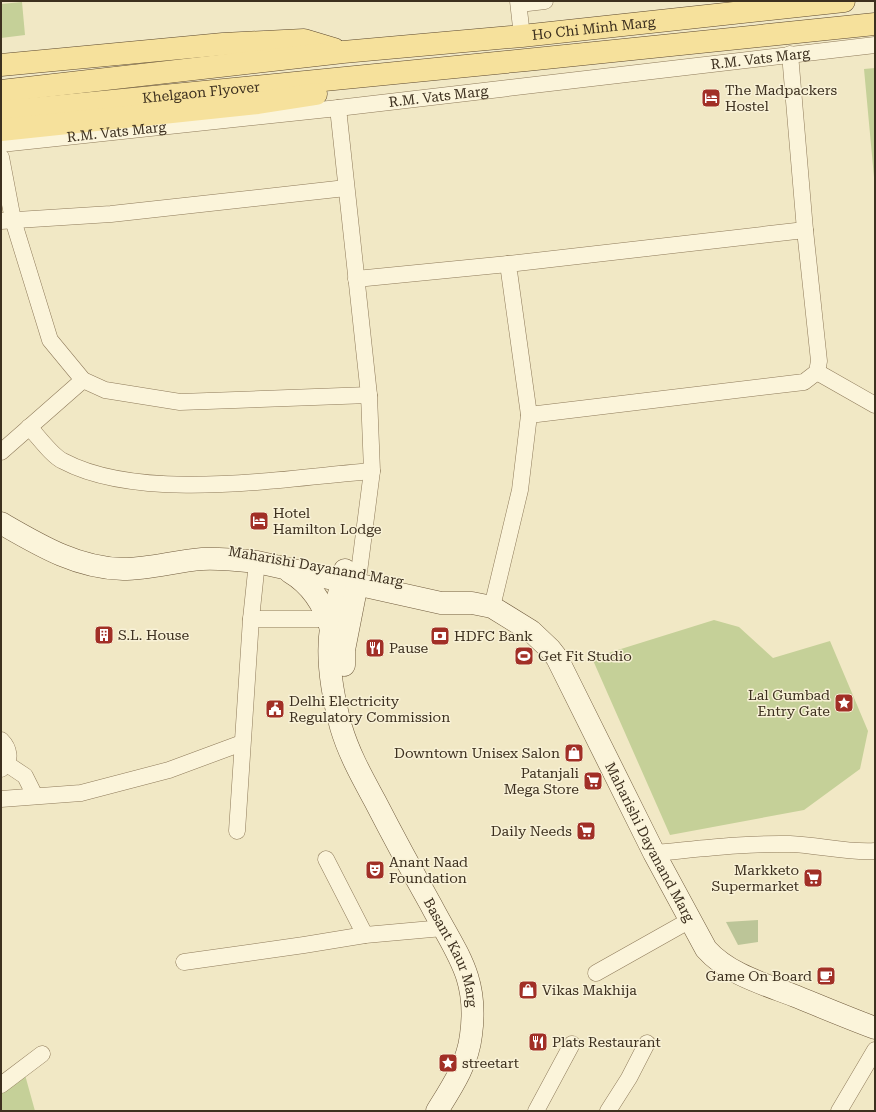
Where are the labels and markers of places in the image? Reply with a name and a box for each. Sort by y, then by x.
place label: The Madpackers Hostel [725,82,837,114]
hotel icon: The Madpackers Hostel [700,87,722,109]
place label: Hotel Hamilton Lodge [273,505,382,537]
hotel icon: Hotel Hamilton Lodge [248,510,270,532]
building icon: S.L. House [93,624,115,646]
bank icon: HDFC Bank [429,625,451,647]
place label: S.L. House [118,627,189,643]
place label: HDFC Bank [454,628,533,644]
restaurant icon: Pause [364,637,386,659]
place label: Pause [389,640,428,656]
sports icon: Get Fit Studio [513,645,535,667]
place label: Get Fit Studio [538,648,632,664]
place label: Lal Gumbad Entry Gate [748,687,830,719]
place icon: Lal Gumbad Entry Gate [833,692,855,714]
place label: Delhi Electricity Regulatory Commission [289,693,450,725]
public building icon: Delhi Electricity Regulatory Commission [264,698,286,720]
shop icon: Downtown Unisex Salon [563,742,585,764]
place label: Downtown Unisex Salon [394,745,560,761]
place label: Patanjali Mega Store [504,765,580,797]
supermarket icon: Patanjali Mega Store [582,770,604,792]
supermarket icon: Daily Needs [575,820,597,842]
place label: Daily Needs [491,823,572,839]
place label: Anant Naad Foundation [389,854,468,886]
theatre icon: Anant Naad Foundation [364,859,386,881]
place label: Markketo Supermarket [711,862,799,894]
supermarket icon: Markketo Supermarket [802,867,824,889]
cafe icon: Game On Board [815,965,837,987]
place label: Game On Board [706,968,812,984]
shop icon: Vikas Makhija [517,979,539,1001]
place label: Vikas Makhija [542,982,637,998]
restaurant icon: Plats Restaurant [527,1031,549,1053]
place label: Plats Restaurant [552,1034,661,1050]
place icon: streetart [437,1052,459,1074]
place label: streetart [462,1055,519,1071]

